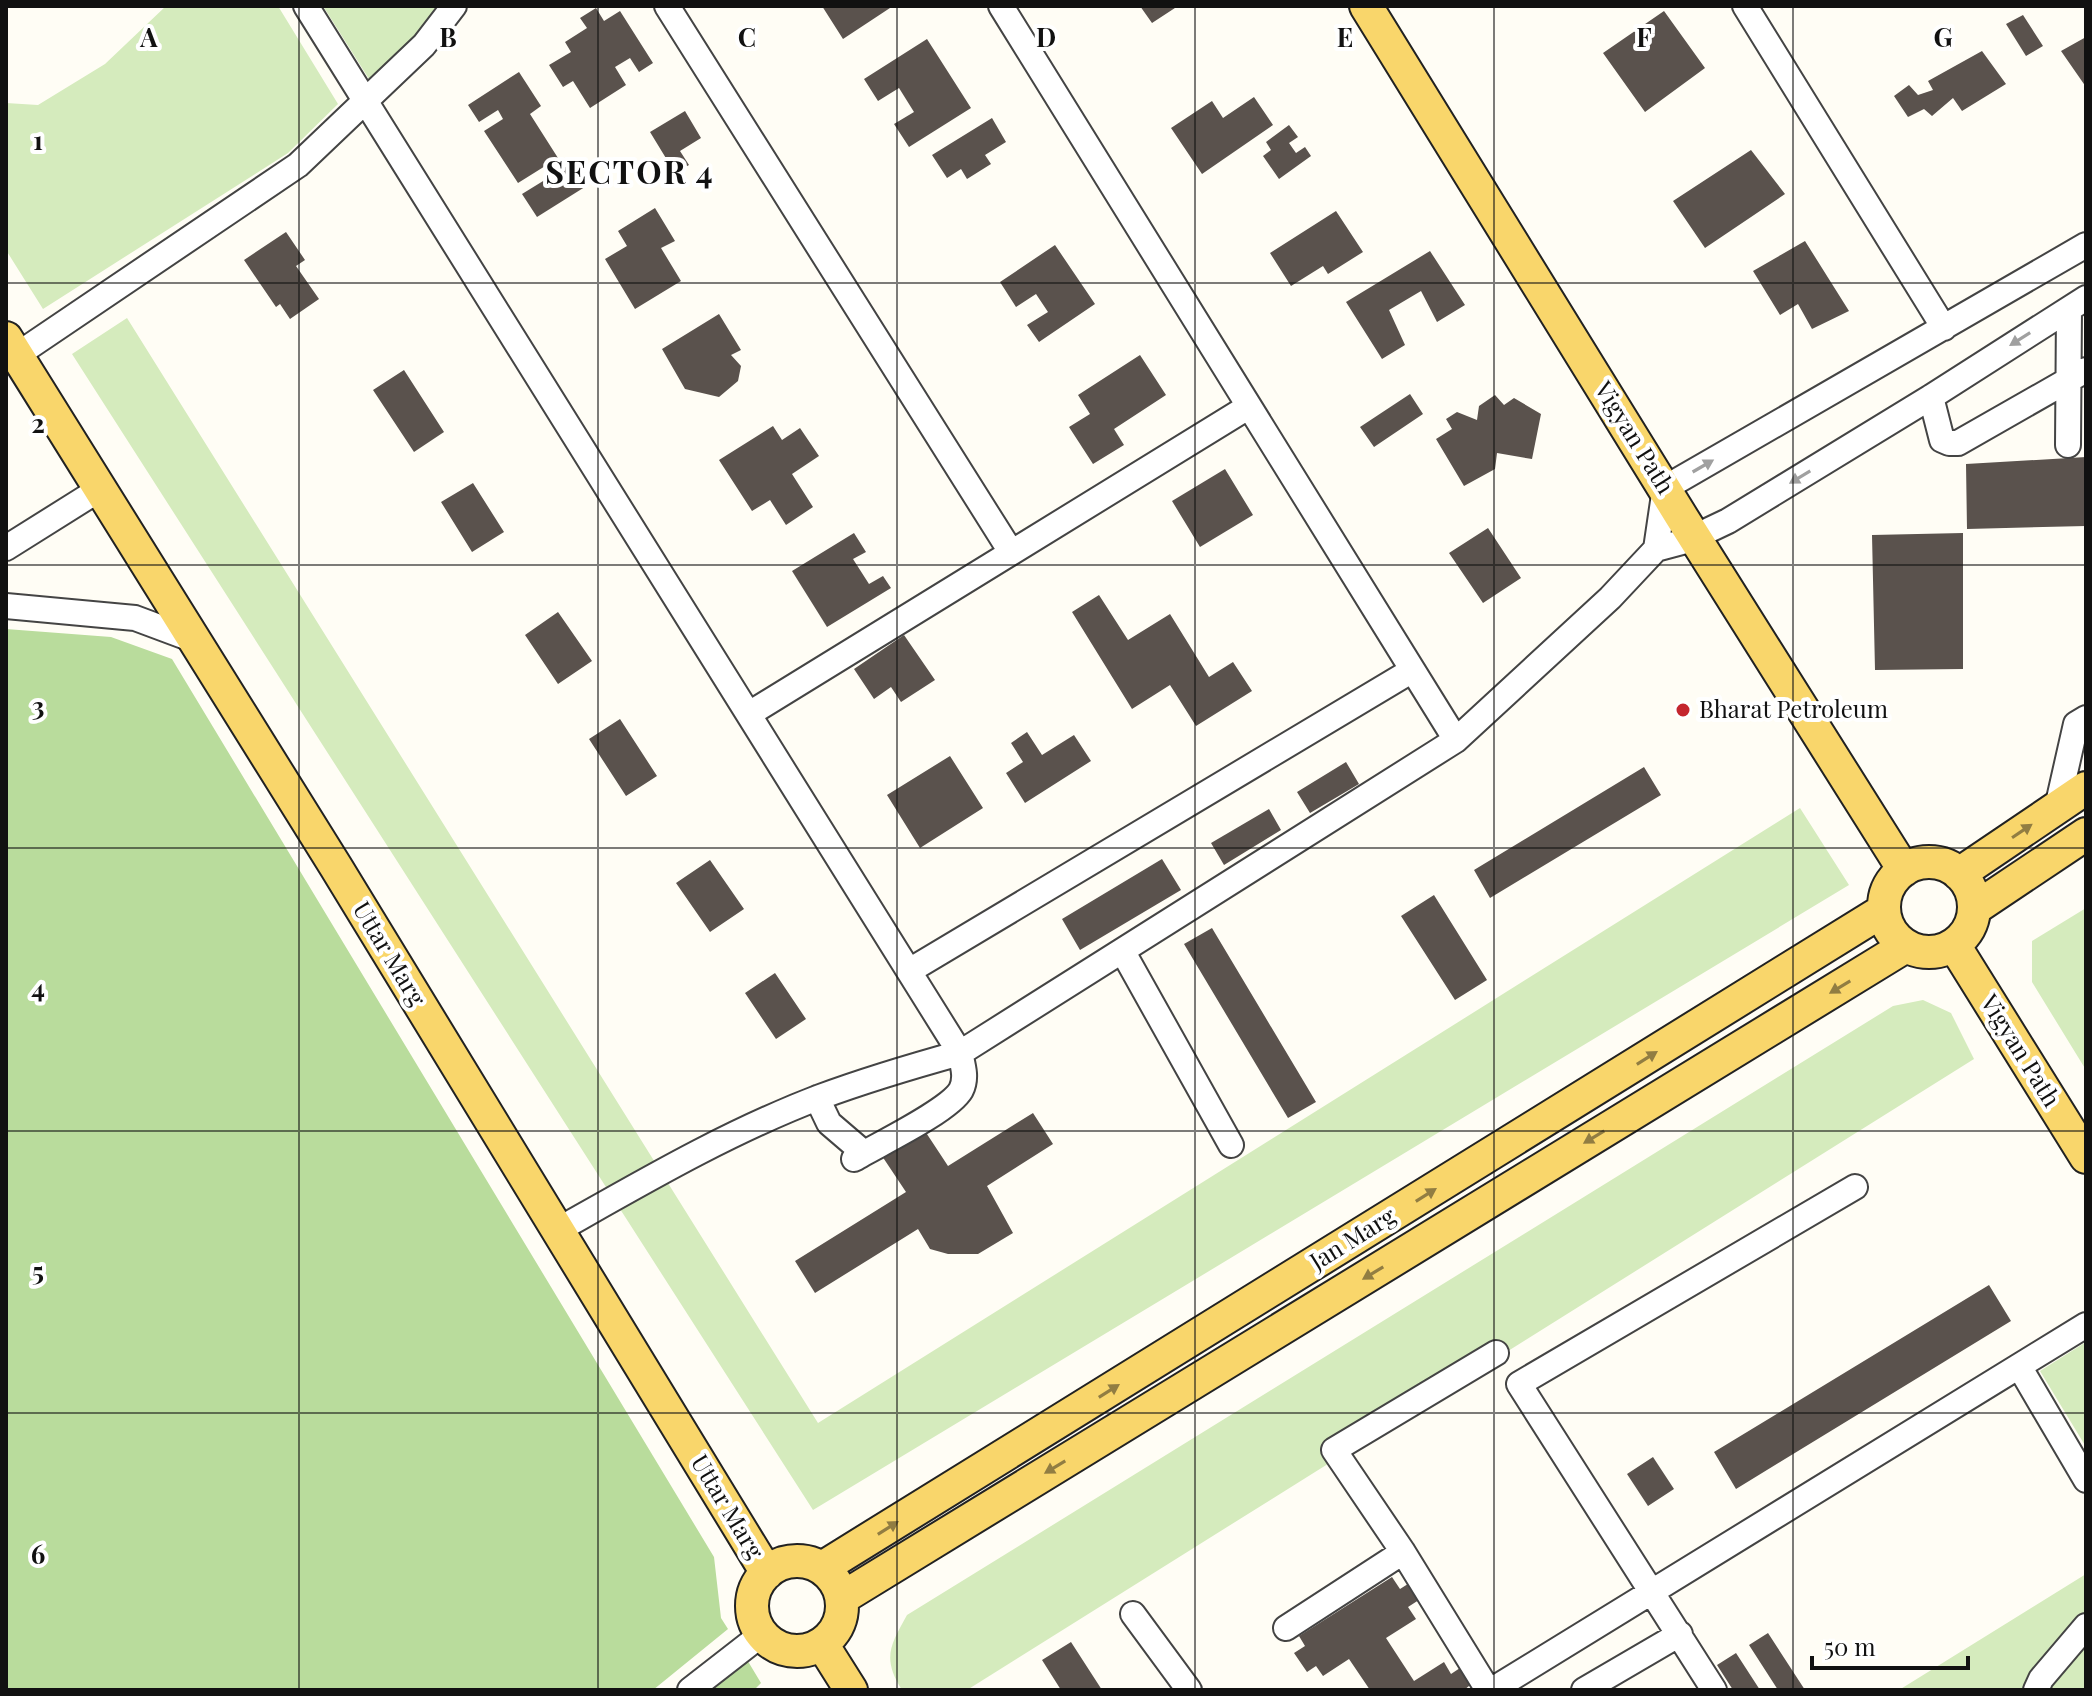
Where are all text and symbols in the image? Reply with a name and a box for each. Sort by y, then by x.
text: A [139,19,158,54]
text: B [439,19,457,54]
text: C [738,19,756,54]
text: D [1036,19,1056,54]
text: E [1337,19,1353,54]
text: F [1636,19,1652,54]
text: G [1933,19,1953,54]
text: 1 [33,122,43,157]
district label: SECTOR 4 [545,149,715,192]
one-way arrow [2009,332,2031,346]
street label: Vigyan Path [1588,374,1683,499]
text: 2 [31,405,45,440]
one-way arrow [1692,459,1714,473]
one-way arrow [1788,469,1811,484]
text: 3 [32,688,44,723]
place label: Bharat Petroleum [1699,692,1888,724]
marker: Bharat Petroleum [1674,701,1692,719]
one-way arrow [2012,823,2033,838]
street label: Uttar Marg [347,895,435,1011]
text: 4 [31,970,45,1005]
one-way arrow [1829,980,1851,994]
street label: Vigyan Path [1974,987,2069,1112]
one-way arrow [1636,1050,1657,1065]
one-way arrow [1583,1130,1605,1144]
one-way arrow [1415,1187,1436,1202]
street label: Jan Marg [1302,1198,1401,1277]
text: 5 [32,1253,44,1288]
one-way arrow [1362,1266,1384,1280]
one-way arrow [1098,1384,1120,1398]
street label: Uttar Marg [685,1448,773,1564]
one-way arrow [1044,1460,1066,1474]
one-way arrow [877,1521,899,1535]
text: 6 [31,1536,45,1571]
scale bar [1812,1620,1968,1670]
text: 50 m [1824,1630,1876,1662]

